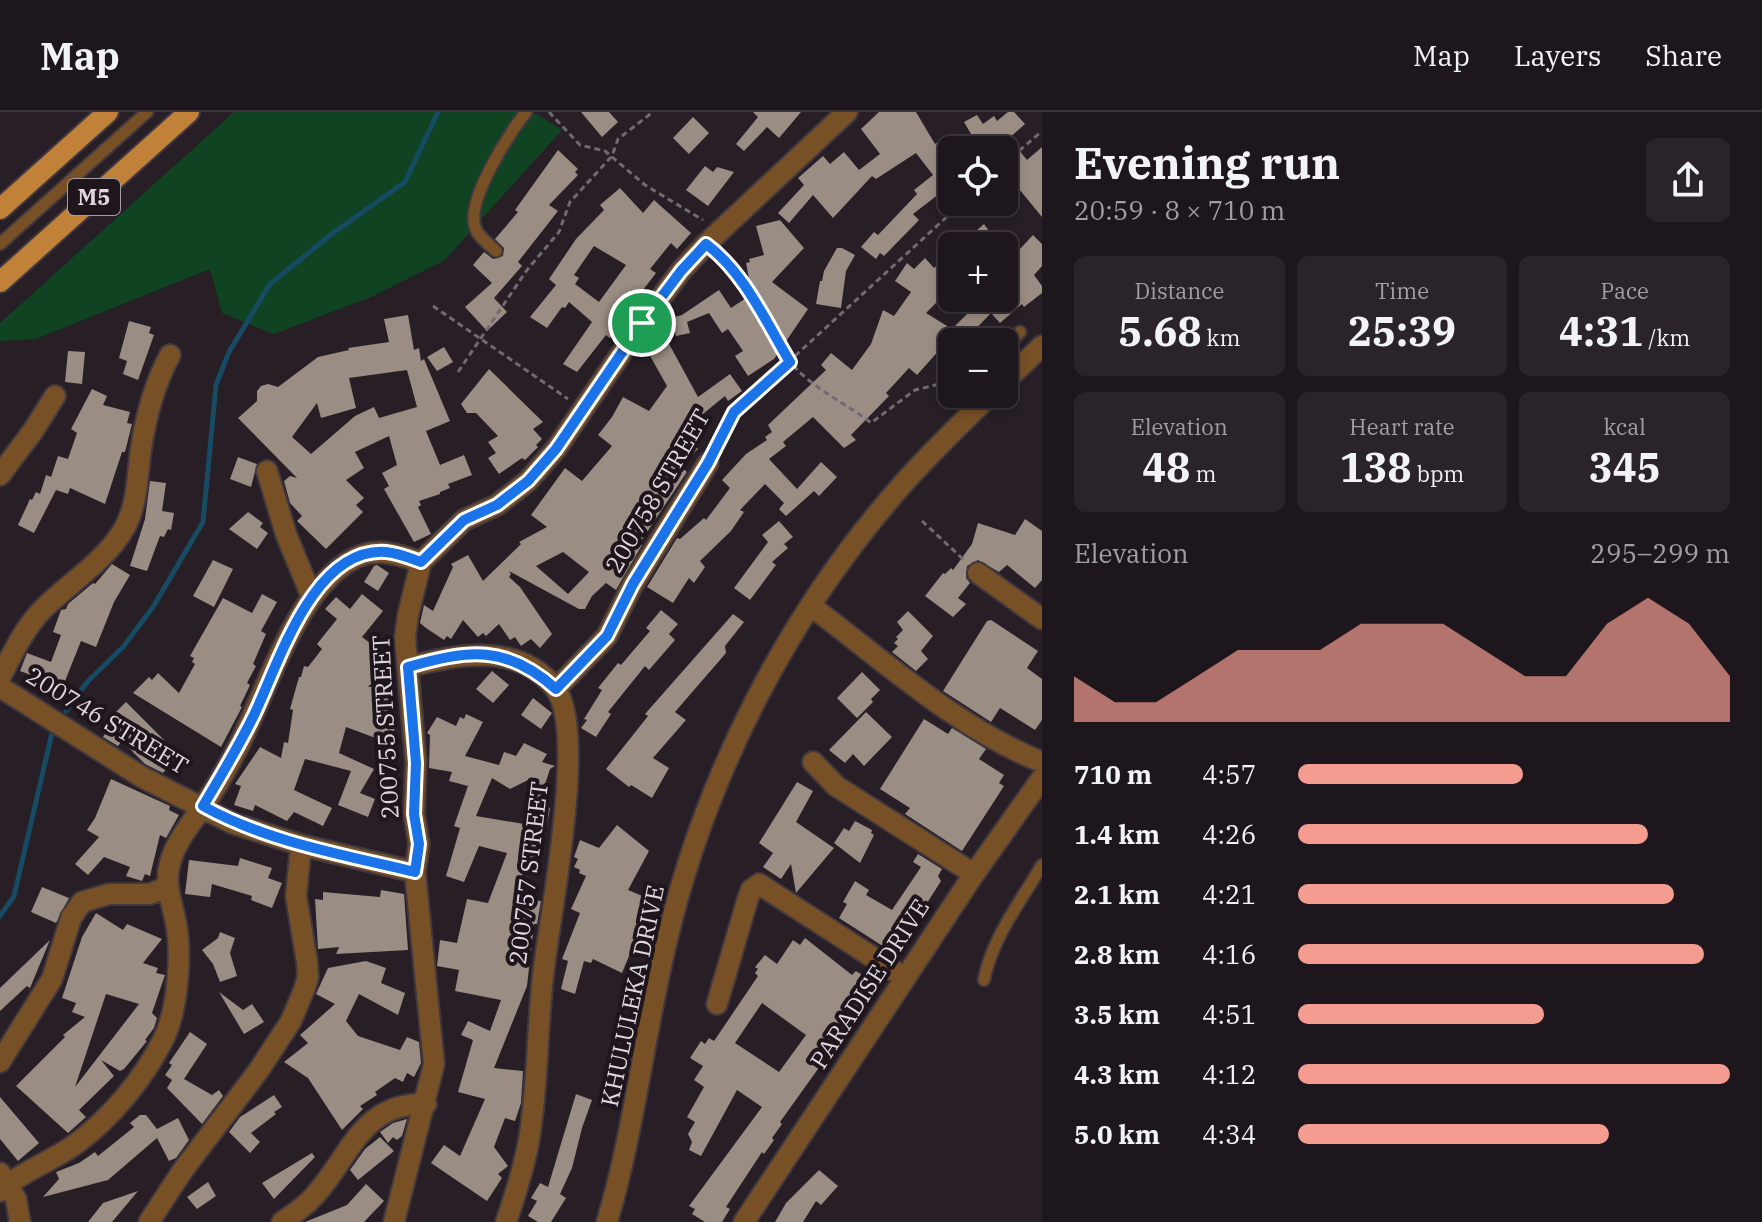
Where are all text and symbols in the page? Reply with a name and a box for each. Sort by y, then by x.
text: Map [40,31,120,80]
text: Map [1413,37,1470,74]
text: Layers [1514,37,1601,74]
text: Share [1645,37,1722,74]
text: Evening run [1074,134,1340,191]
map controls [938,136,1018,408]
button: locate [938,136,1018,216]
button: share [1646,138,1730,222]
road number: M5 [68,179,120,215]
text: 20:59 · 8 × 710 m [1074,193,1285,227]
button: + [938,232,1018,312]
text: Distance [1134,276,1224,305]
text: Time [1375,276,1429,305]
text: Pace [1600,276,1649,305]
pin [608,289,676,357]
icon: arrive [620,301,664,345]
text: 5.68 [1118,305,1202,357]
text: 25:39 [1348,305,1456,357]
text: 4:31 [1559,305,1643,357]
text: km [1202,323,1240,352]
text: /km [1643,323,1690,352]
button: − [938,328,1018,408]
street label: 200758 STREET [597,403,717,578]
text: Elevation [1131,412,1228,441]
text: Heart rate [1349,412,1455,441]
text: kcal [1603,412,1646,441]
text: 48 [1142,441,1190,493]
text: 138 [1340,441,1412,493]
text: 345 [1589,441,1661,493]
text: m [1190,459,1216,488]
text: bpm [1412,459,1464,488]
text: Elevation [1074,536,1189,570]
text: 295–299 m [1590,536,1730,570]
street label: 200755 STREET [364,634,406,820]
street label: 200746 STREET [20,659,195,781]
text: 710 m [1074,757,1152,791]
text: 4:57 [1202,757,1256,791]
street label: 200757 STREET [501,780,555,966]
text: 1.4 km [1074,817,1160,851]
text: 4:26 [1202,817,1256,851]
text: 2.1 km [1074,877,1160,911]
text: 4:21 [1202,877,1256,911]
street label: KHULULEKA DRIVE [593,882,671,1110]
street label: PARADISE DRIVE [802,892,936,1074]
text: 2.8 km [1074,937,1160,971]
text: 4:16 [1202,937,1256,971]
text: 3.5 km [1074,997,1160,1031]
text: 4:51 [1202,997,1256,1031]
text: 4.3 km [1074,1057,1160,1091]
text: 4:12 [1202,1057,1256,1091]
text: 5.0 km [1074,1117,1160,1151]
text: 4:34 [1202,1117,1256,1151]

